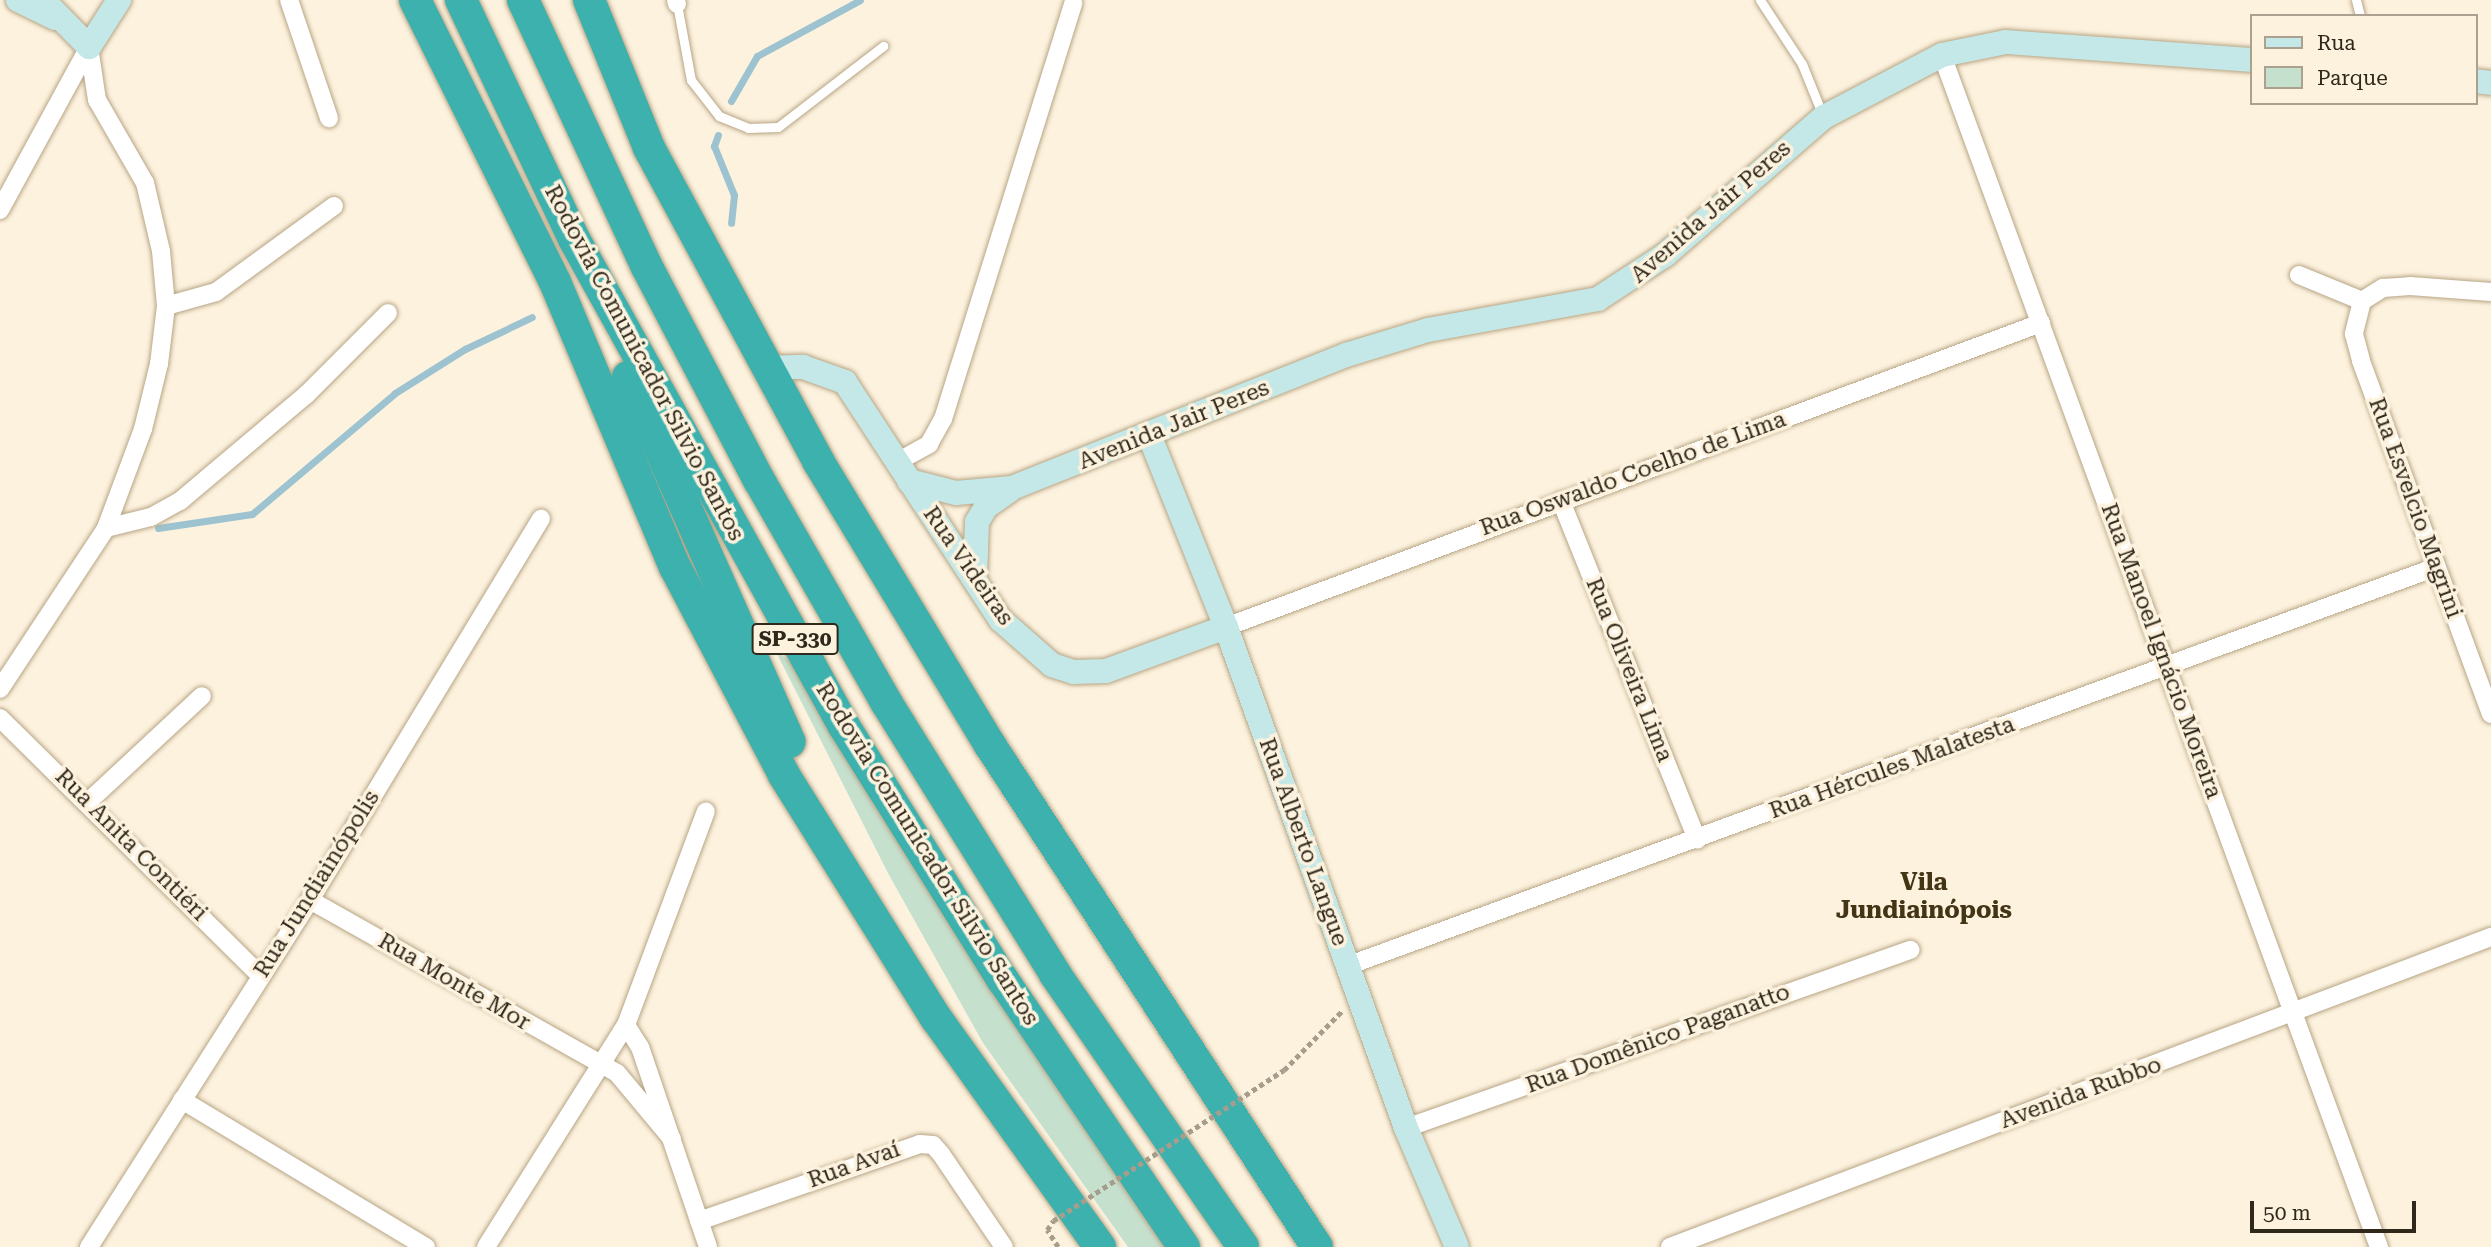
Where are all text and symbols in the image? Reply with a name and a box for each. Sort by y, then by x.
legend [2250,14,2477,105]
text: Rua [2317,31,2356,55]
text: Parque [2317,66,2388,90]
street label: Avenida Jair Peres [1625,135,1797,289]
street label: Rodovia Comunicador Silvio Santos [538,180,750,546]
street label: Avenida Jair Peres [1075,374,1273,476]
street label: Rua Esvelcio Magrini [2362,394,2468,622]
street label: Rua Oswaldo Coelho de Lima [1476,406,1790,542]
street label: Rua Manoel Ignácio Moreira [2095,500,2227,802]
street label: Rua Videiras [917,501,1019,631]
street label: Rua Oliveira Lima [1579,574,1679,766]
road number: SP-330 [751,622,839,656]
street label: Rodovia Comunicador Silvio Santos [810,678,1044,1030]
street label: Rua Hércules Malatesta [1766,711,2018,825]
street label: Rua Alberto Langue [1253,734,1353,950]
street label: Rua Anita Contiéri [49,763,213,927]
street label: Rua Jundiainópolis [248,785,386,983]
district label: Vila Jundiainópois [1836,869,2012,925]
street label: Rua Monte Mor [373,927,535,1037]
street label: Rua Domênico Paganatto [1522,978,1794,1100]
street label: Avenida Rubbo [1997,1051,2165,1135]
street label: Rua Avaí [804,1136,904,1194]
scale bar [2253,1188,2419,1232]
text: 50 m [2263,1201,2311,1225]

